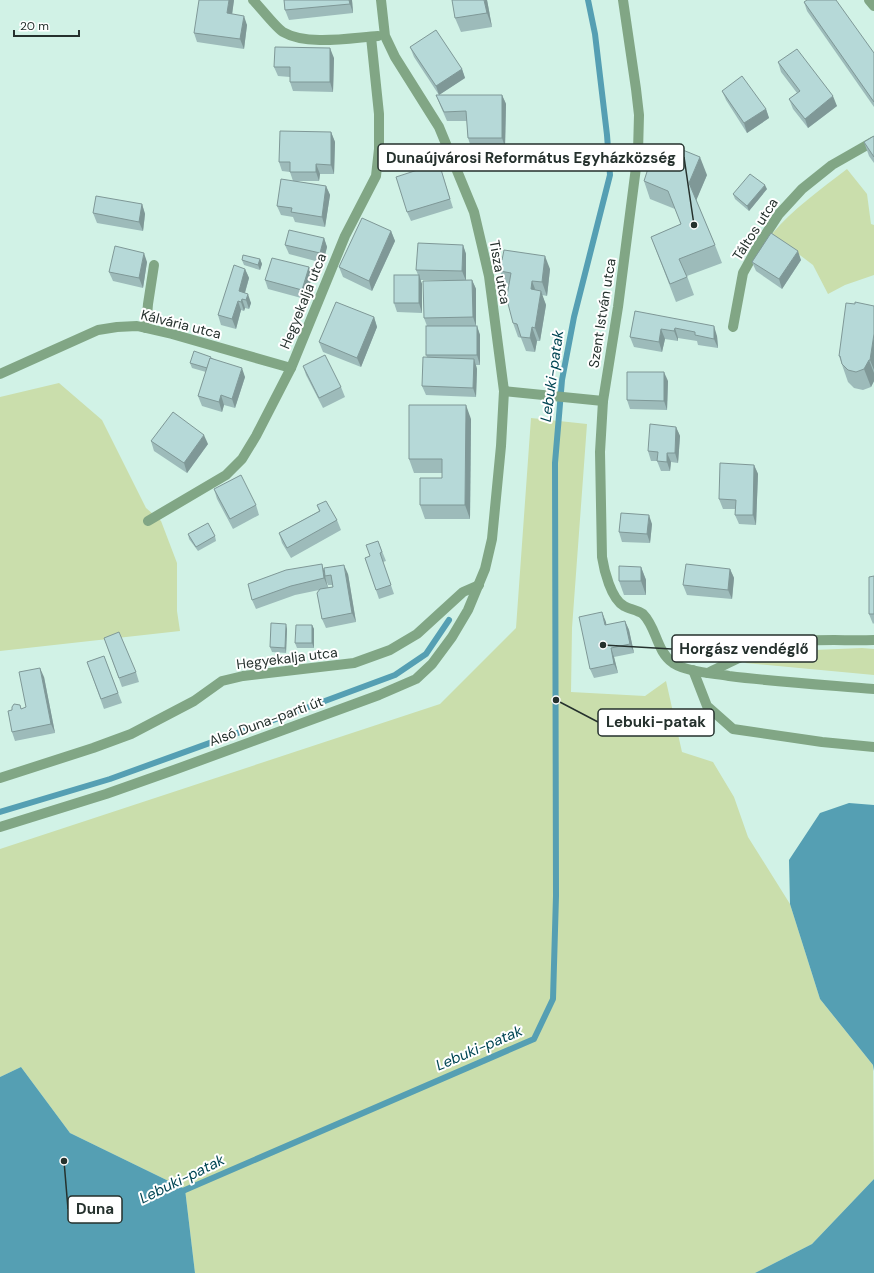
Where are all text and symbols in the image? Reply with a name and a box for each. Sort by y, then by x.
scale bar [14,12,79,38]
text: 20 m [20,18,49,34]
callout: Dunaújvárosi Református Egyházközség [378,144,684,171]
text: Dunaújvárosi Református Egyházközség [386,148,676,168]
street label: Táltos utca [728,194,782,264]
street label: Tisza utca [485,238,515,306]
street label: Hegyekalja utca [276,250,330,352]
street label: Szent István utca [584,257,620,369]
street label: Kálvária utca [139,305,223,343]
water label: Lebuki-patak [536,328,568,423]
callout: Horgász vendéglő [672,635,817,662]
text: Horgász vendéglő [679,639,809,659]
street label: Hegyekalja utca [235,643,339,673]
street label: Alsó Duna-parti út [207,692,325,750]
callout: Lebuki-patak [598,709,714,736]
text: Lebuki-patak [606,712,706,732]
water label: Lebuki-patak [433,1021,526,1075]
water label: Lebuki-patak [136,1150,228,1208]
callout: Duna [68,1196,122,1223]
text: Duna [76,1199,114,1219]

